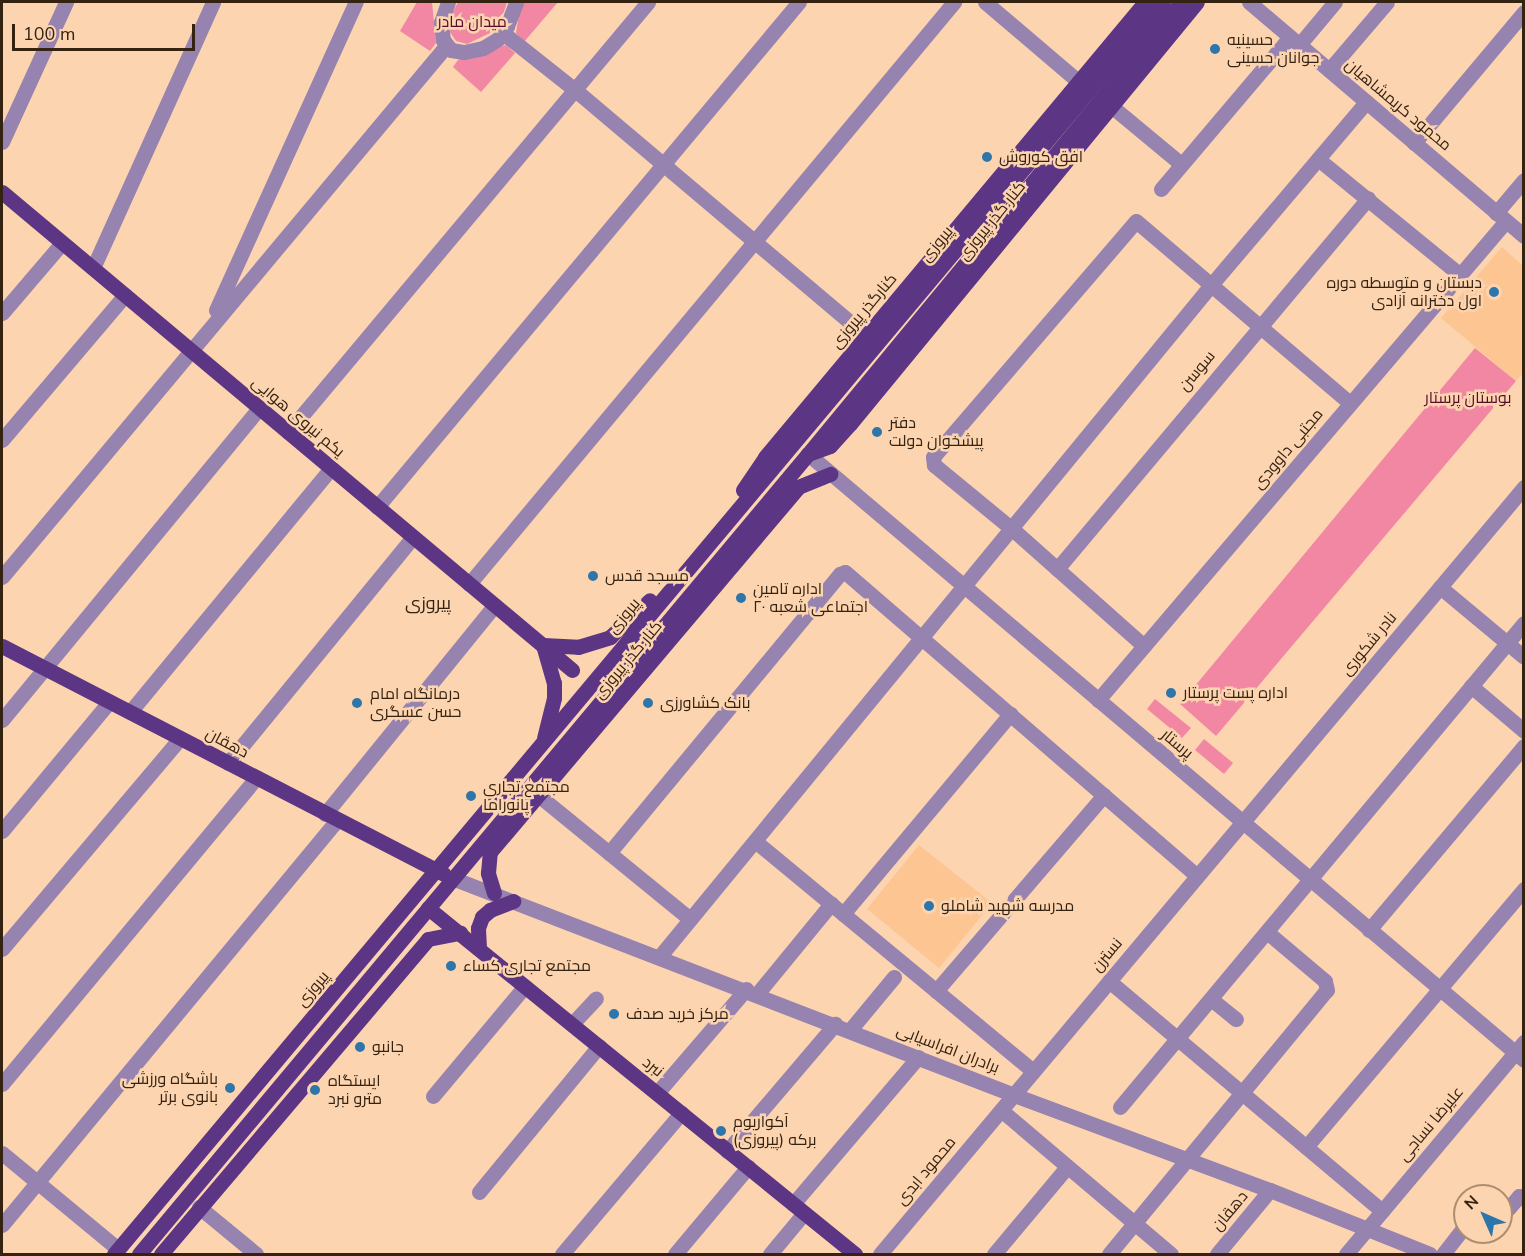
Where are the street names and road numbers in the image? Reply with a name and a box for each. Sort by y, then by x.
street label: محمود کریمشاهیان [1341,55,1455,155]
street label: کنار گذر پیروزی [954,177,1030,265]
street label: پیروزی [916,222,958,266]
street label: کنارگذر پیروزی [827,269,901,353]
street label: سوسن [1175,347,1219,395]
street label: یکم نیروی هوایی [248,373,348,461]
street label: مجتبی داوودی [1249,405,1327,493]
street label: پیروزی [603,594,645,638]
street label: نادر شکوری [1337,608,1401,680]
street label: کنار گذر پیروزی [590,617,666,703]
street label: دهقان [202,724,252,762]
street label: پرستار [1157,725,1197,763]
street label: نسترن [1087,934,1127,976]
street label: پیروزی [292,967,334,1011]
street label: برادران افراسیابی [894,1021,1002,1077]
street label: نبرد [639,1053,667,1081]
street label: علیرضا نساجی [1394,1083,1468,1165]
street label: محمود ابدی [892,1133,960,1209]
street label: دهقان [1208,1187,1252,1235]

